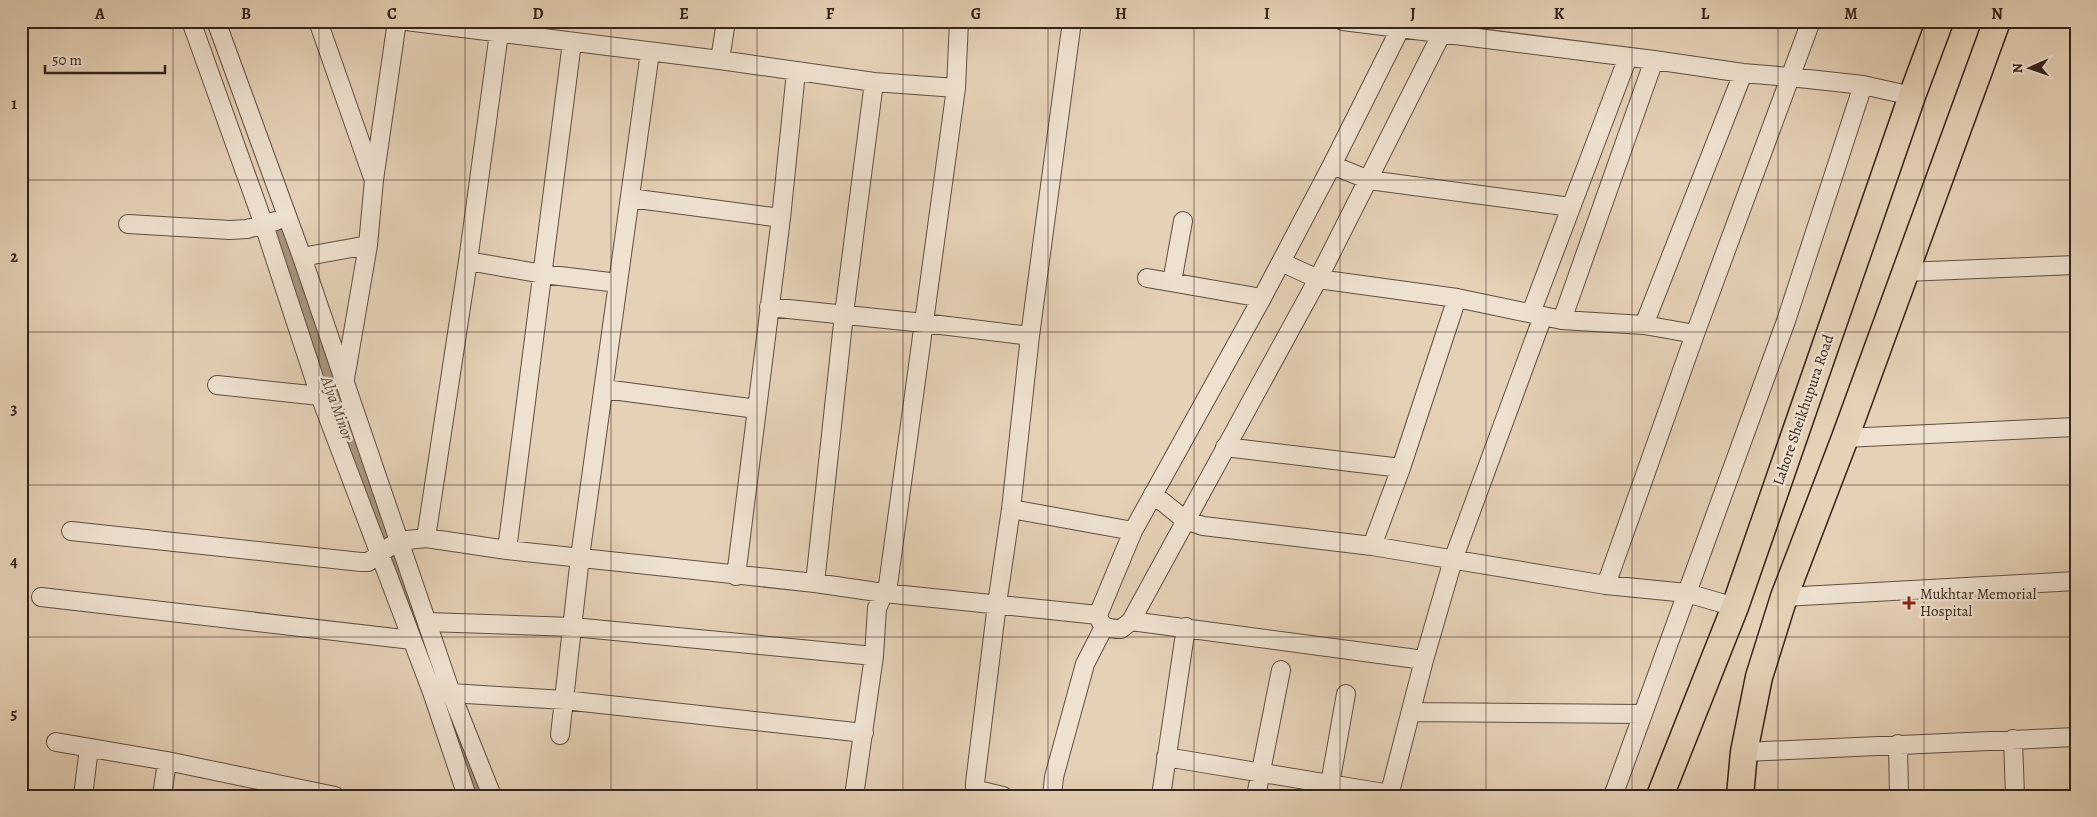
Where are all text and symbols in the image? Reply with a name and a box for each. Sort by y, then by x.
text: A [94,3,106,25]
text: B [241,3,251,25]
text: C [387,3,397,25]
text: D [532,3,544,25]
text: E [679,3,689,25]
text: F [826,3,835,25]
text: G [971,3,981,25]
text: H [1115,3,1127,25]
text: I [1264,3,1270,25]
text: J [1410,3,1416,25]
text: K [1554,3,1565,25]
text: L [1701,3,1710,25]
text: M [1844,3,1858,25]
text: N [1991,3,2003,25]
scale bar [45,42,165,74]
north arrow [2004,42,2054,92]
text: 50 m [52,50,82,70]
text: N [2008,63,2027,74]
text: 1 [11,93,17,115]
text: 2 [10,246,18,268]
street label: Lahore Sheikhupura Road [1768,331,1839,488]
water label: Alya Minor [315,372,359,444]
text: 3 [11,398,18,420]
text: 4 [10,551,18,573]
place label: Mukhtar Memorial Hospital [1920,584,2037,621]
marker: Mukhtar Memorial Hospital [1902,596,1916,610]
text: 5 [11,703,18,725]

